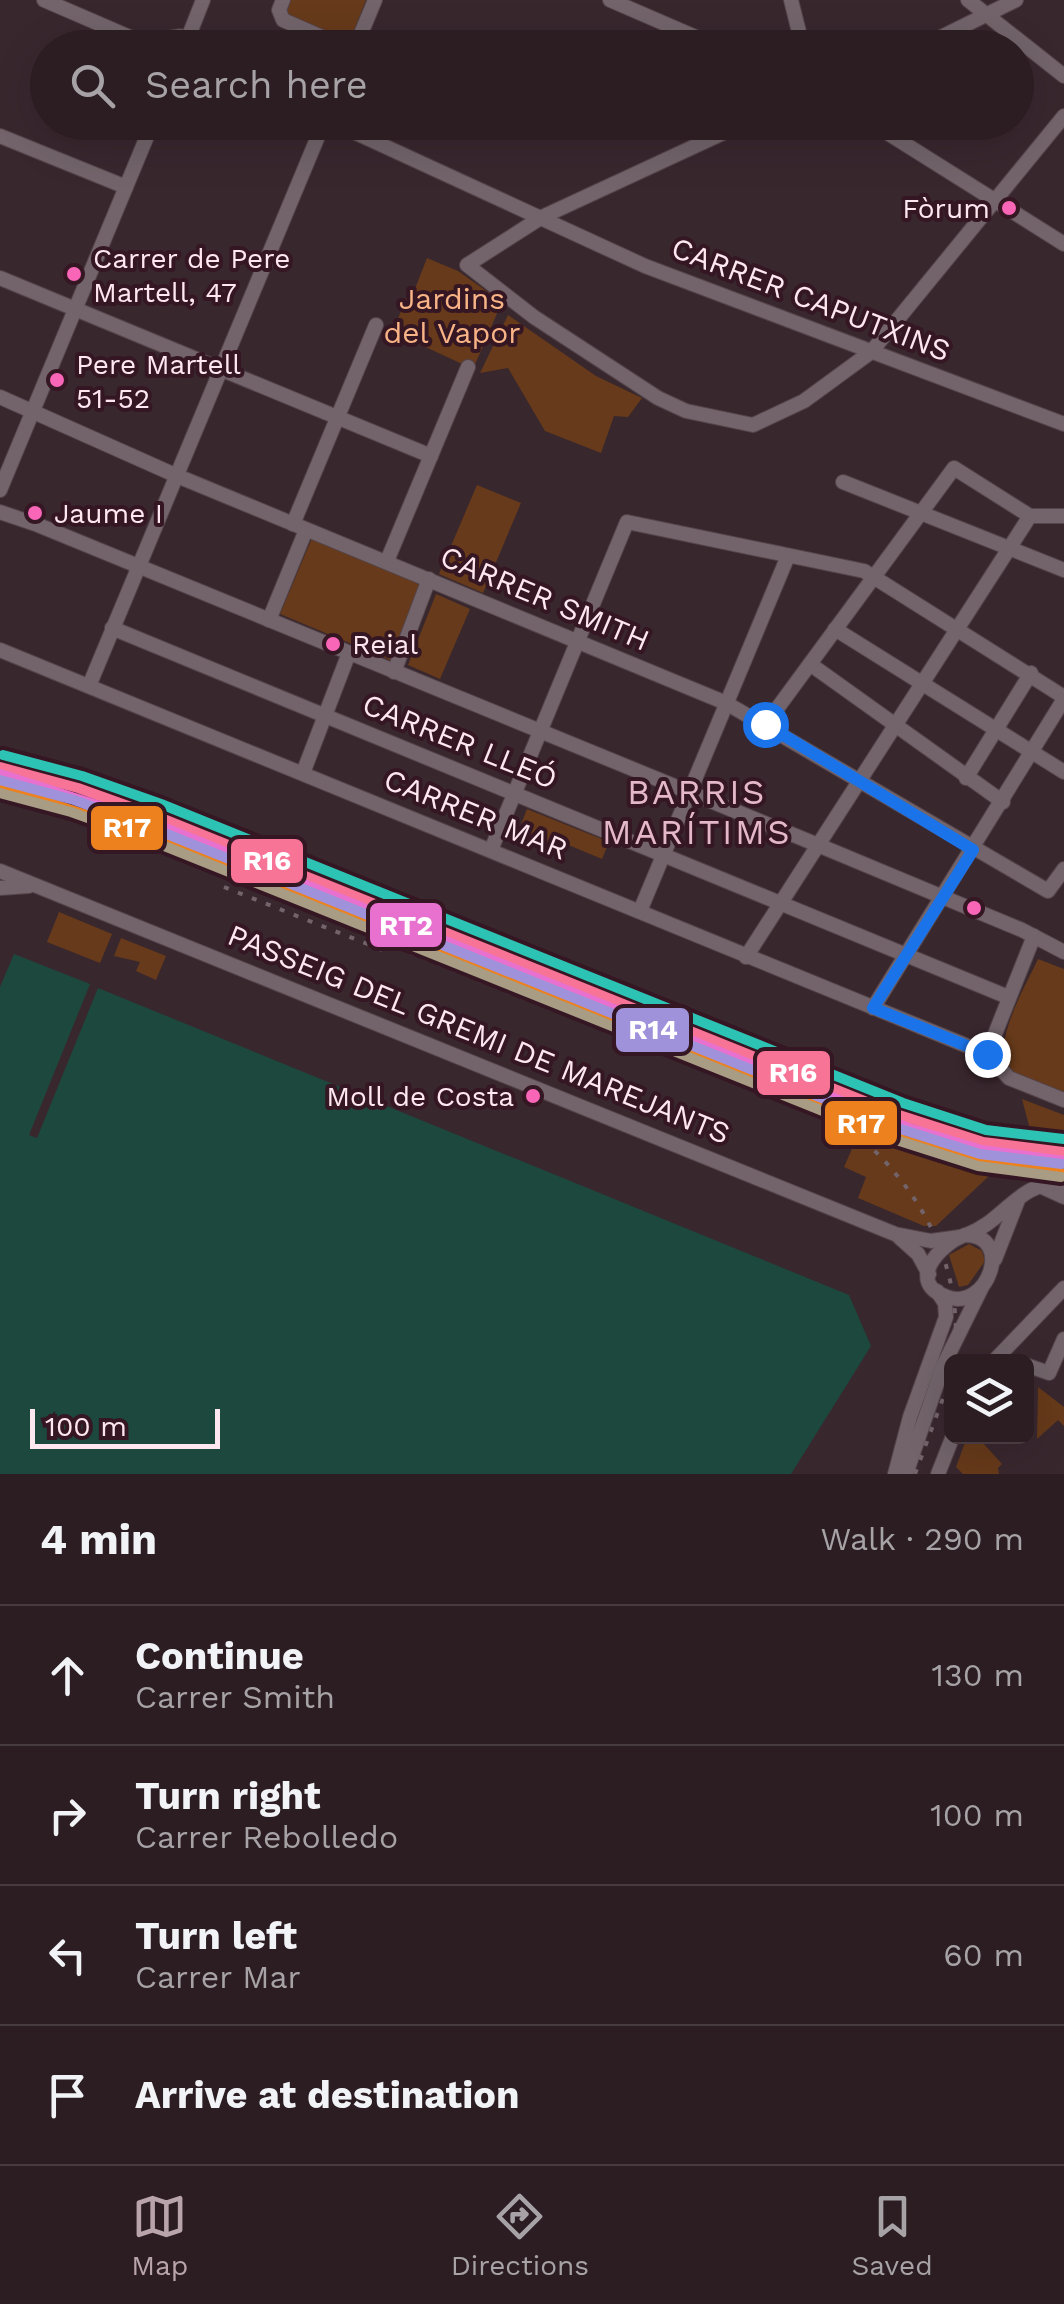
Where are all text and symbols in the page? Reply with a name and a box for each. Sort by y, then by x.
search box [30,30,1034,140]
icon: search [65,58,120,113]
text: Search here [145,63,368,107]
place label: Fòrum [902,192,990,225]
marker: Fòrum [999,198,1019,218]
street label: CARRER CAPUTXINS [667,230,955,368]
place label: Carrer de Pere Martell, 47 [93,242,290,309]
marker: Carrer de Pere Martell, 47 [64,264,84,284]
park label: Jardins del Vapor [383,281,521,350]
place label: Pere Martell 51-52 [76,348,241,415]
marker: Pere Martell 51-52 [47,370,67,390]
place label: Jaume I [54,497,163,530]
marker: Jaume I [25,503,45,523]
street label: CARRER SMITH [435,538,655,658]
place label: Reial [352,628,419,661]
marker: Reial [323,634,343,654]
street label: CARRER LLEÓ [358,686,562,796]
route start [743,702,789,748]
street label: CARRER MAR [379,761,573,867]
district label: BARRIS MARÍTIMS [602,771,792,853]
line badge: R17 [89,804,165,852]
text: R17 [103,811,151,844]
line badge: R16 [229,837,305,885]
text: R16 [243,844,291,877]
unlabelled marker [964,898,984,918]
line badge: RT2 [368,901,444,949]
text: RT2 [379,909,433,942]
street label: PASSEIG DEL GREMI DE MAREJANTS [223,917,735,1151]
line badge: R14 [614,1006,691,1054]
text: R14 [628,1013,678,1046]
route end [965,1032,1011,1078]
line badge: R16 [755,1049,832,1097]
text: R16 [769,1056,817,1089]
place label: Moll de Costa [326,1080,514,1113]
marker: Moll de Costa [523,1086,543,1106]
line badge: R17 [823,1099,899,1147]
text: R17 [837,1107,885,1140]
map controls [944,1354,1034,1444]
button: layers [944,1354,1034,1444]
scale bar [30,1404,220,1448]
text: 100 m [45,1410,127,1443]
text: 4 min [40,1515,157,1564]
text: Walk · 290 m [820,1520,1024,1558]
text: Continue [135,1634,304,1678]
icon: ahead [40,1648,95,1703]
text: 130 m [932,1656,1024,1694]
text: Carrer Smith [135,1678,335,1716]
text: Turn right [135,1774,321,1818]
icon: right [40,1788,95,1843]
text: 100 m [930,1796,1024,1834]
text: Carrer Rebolledo [135,1818,398,1856]
text: Turn left [135,1914,297,1958]
icon: left [40,1928,95,1983]
text: 60 m [943,1936,1024,1974]
text: Carrer Mar [135,1958,301,1996]
icon: arrive [40,2068,95,2123]
text: Arrive at destination [135,2073,520,2117]
tab: Map [131,2189,188,2282]
tab: Directions [451,2189,589,2282]
tab: Saved [851,2189,933,2282]

